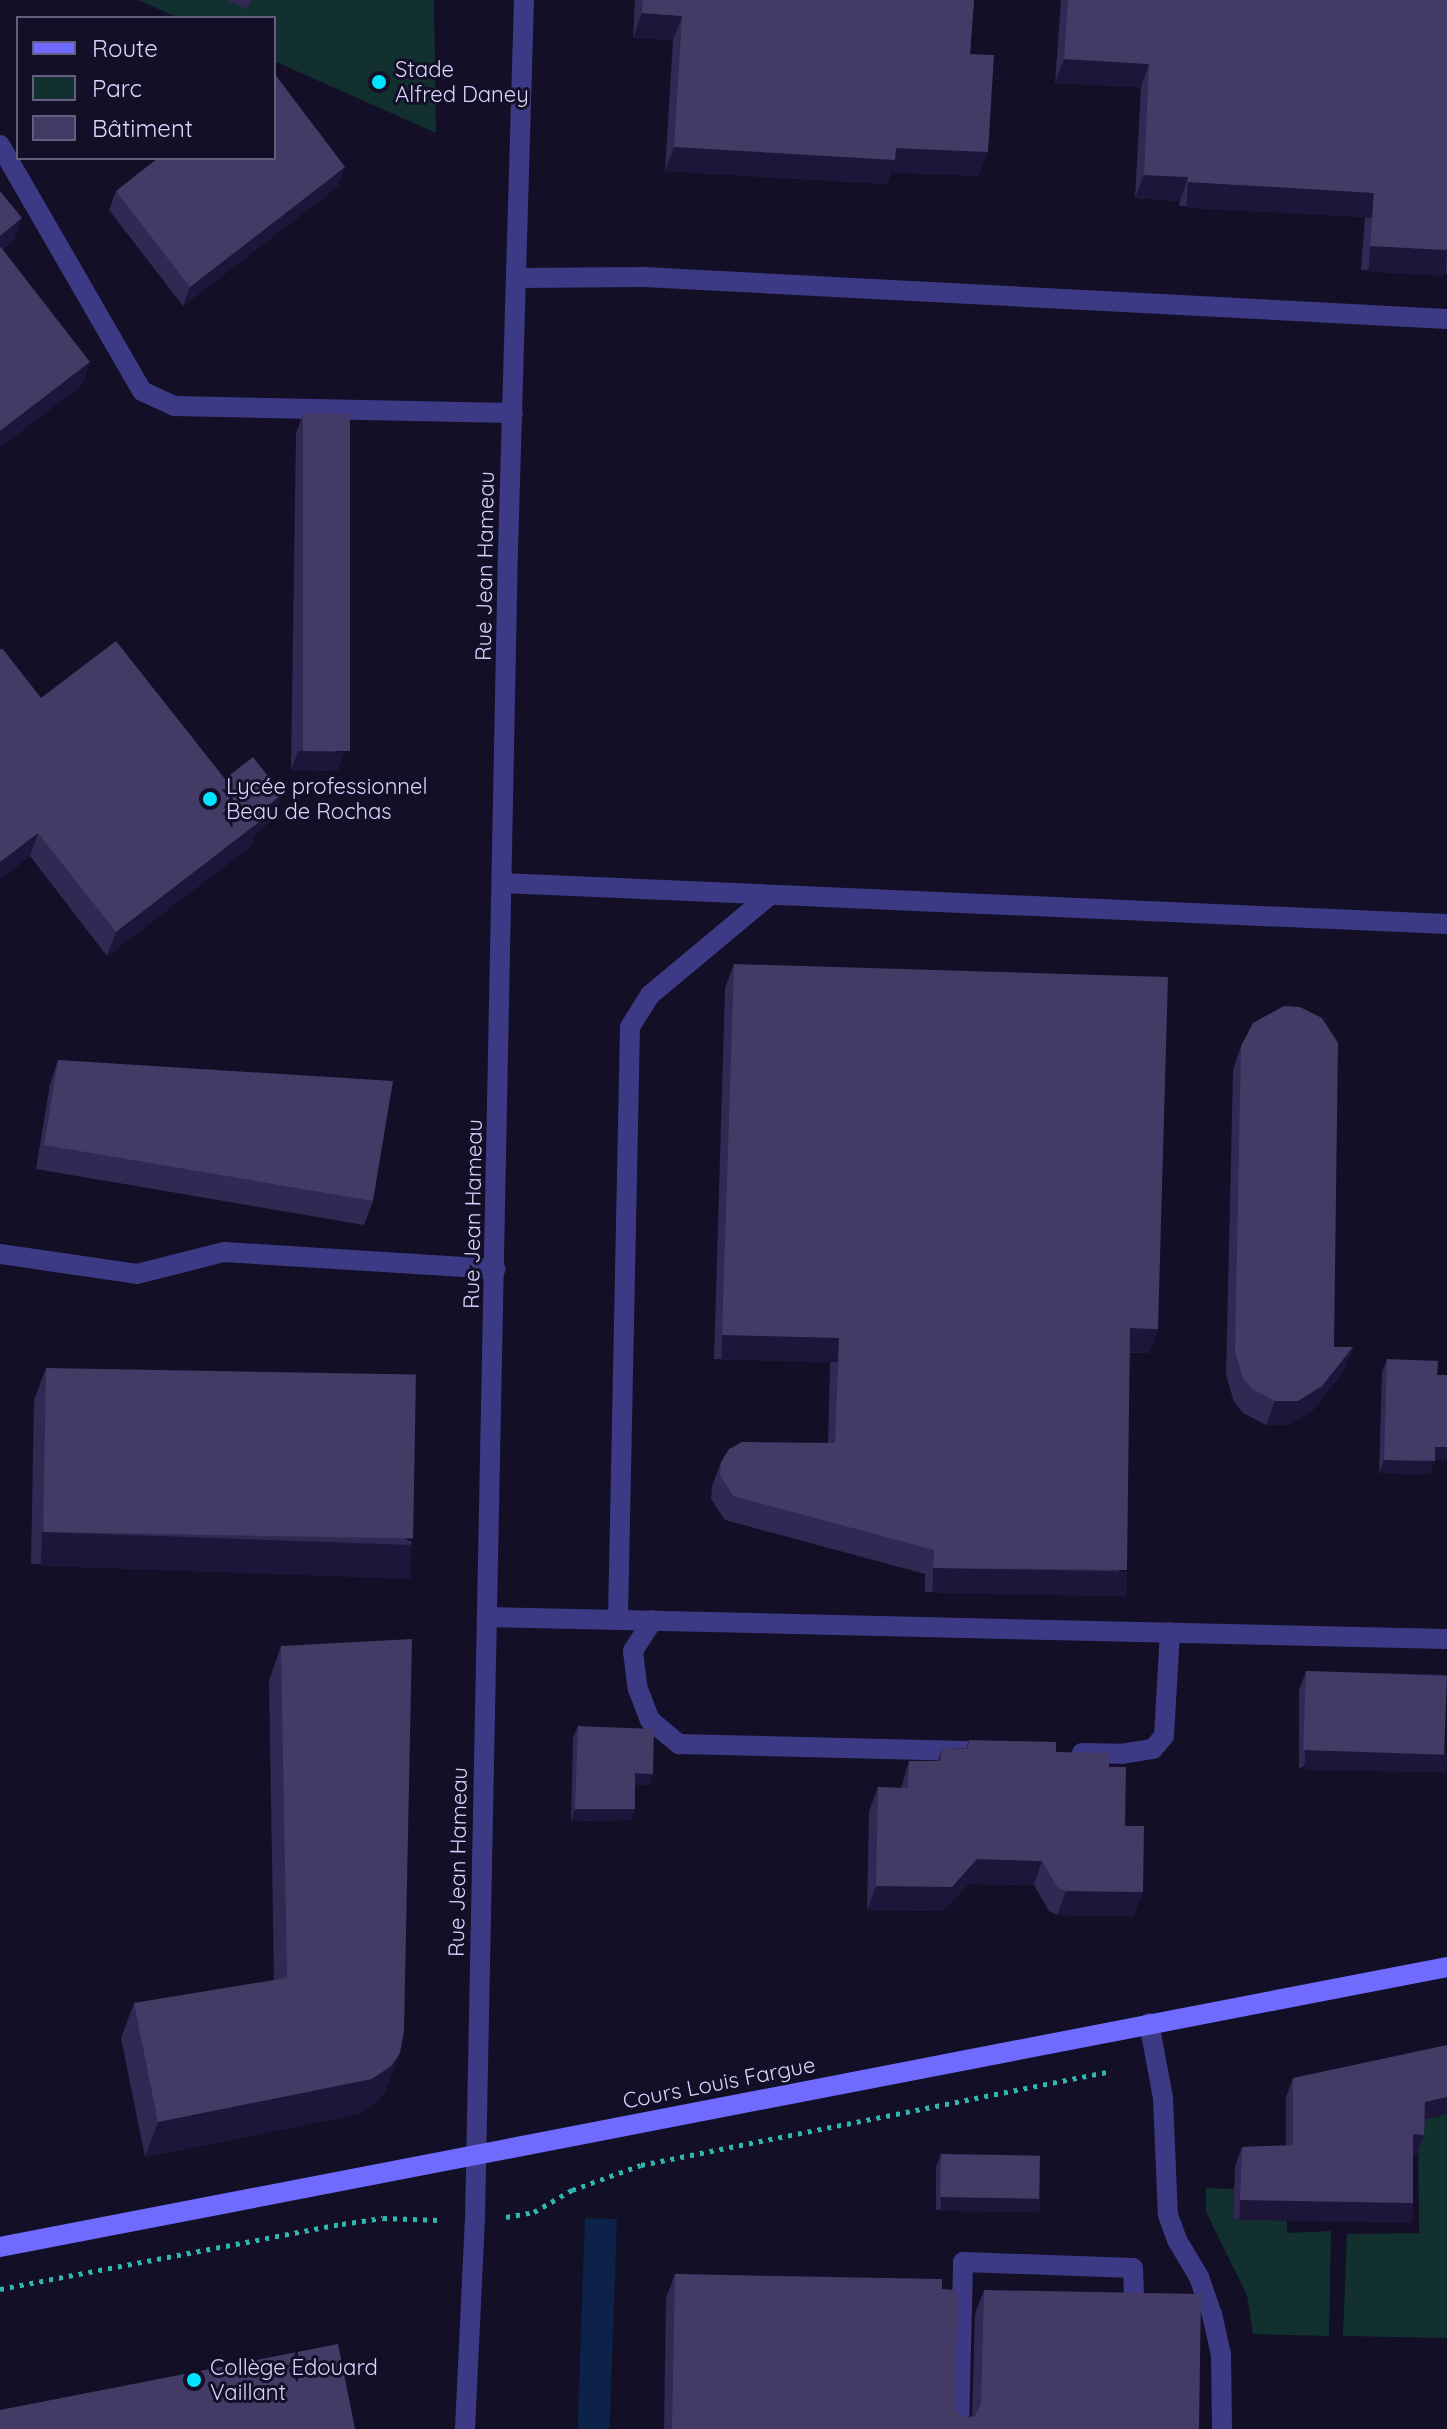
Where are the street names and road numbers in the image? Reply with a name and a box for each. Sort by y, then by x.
street label: Rue Jean Hameau [470,471,500,661]
street label: Rue Jean Hameau [458,1119,488,1309]
street label: Rue Jean Hameau [443,1767,473,1957]
street label: Cours Louis Fargue [621,2051,817,2115]

